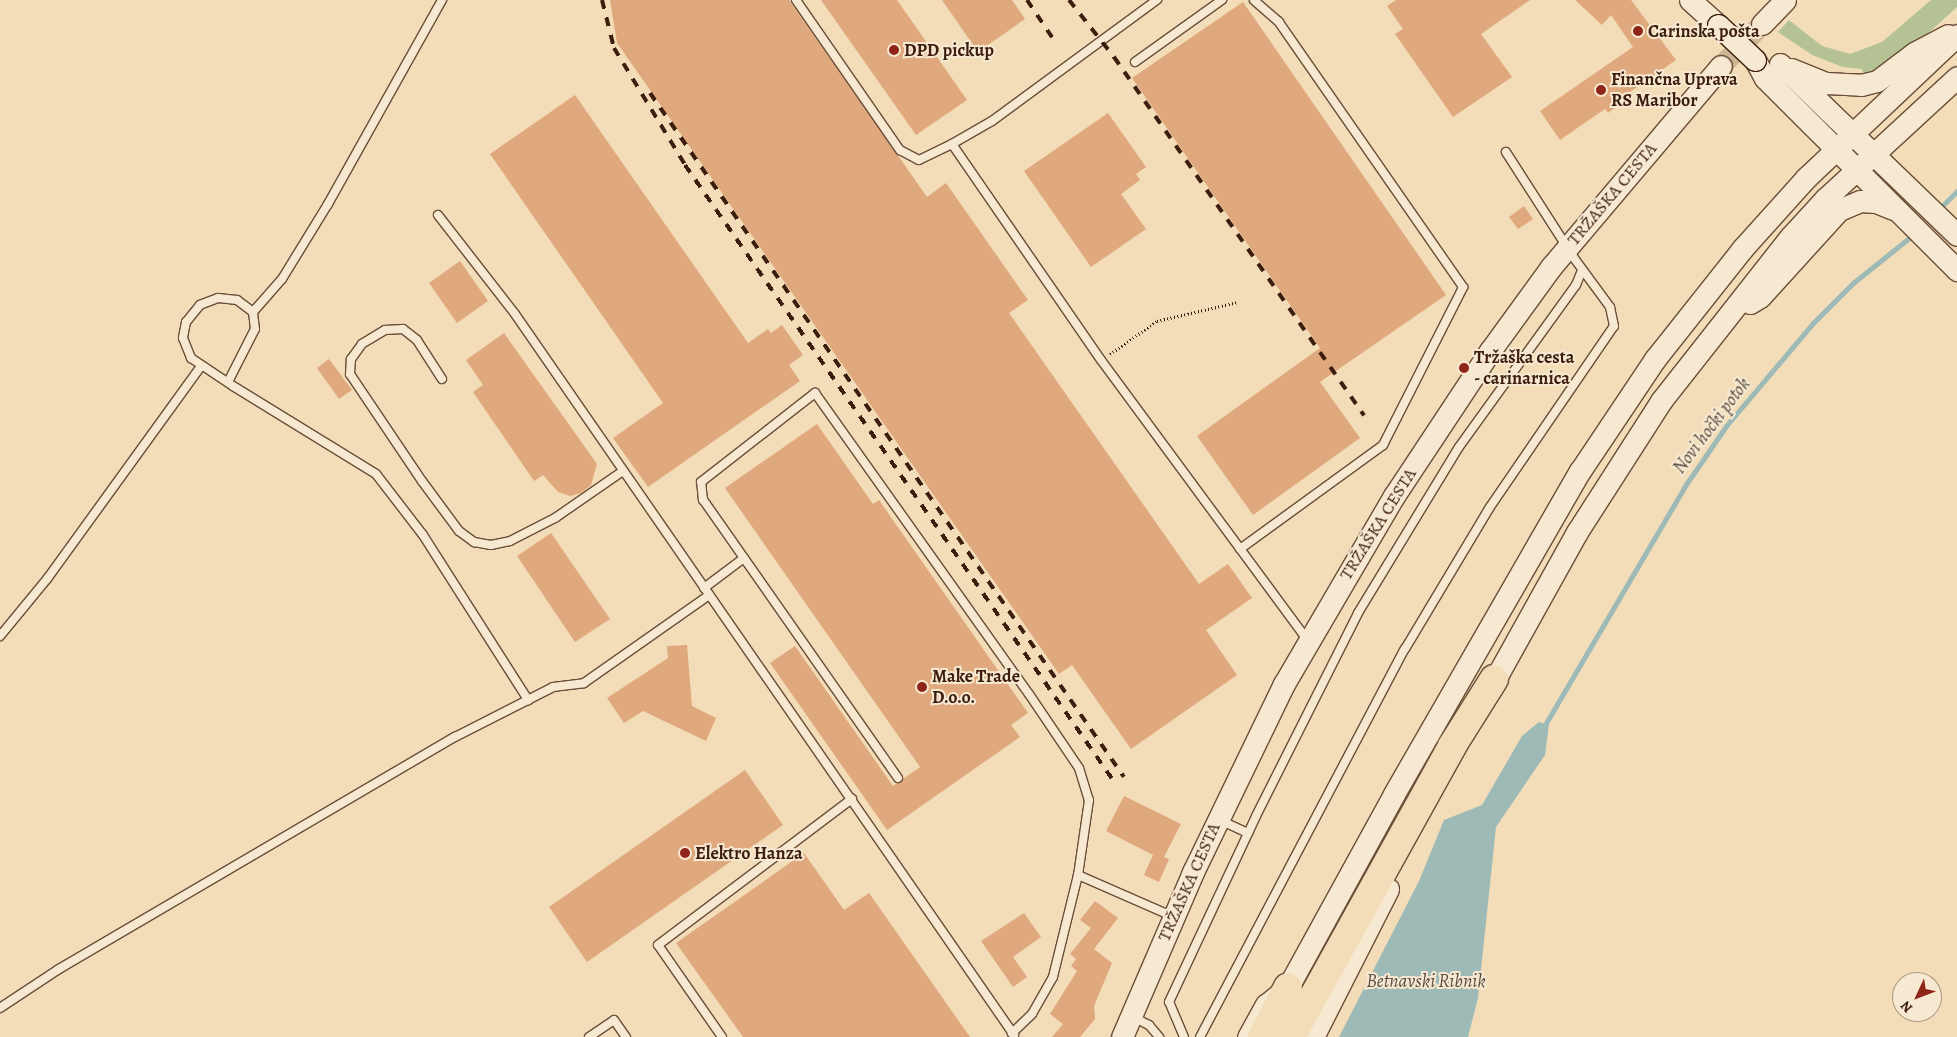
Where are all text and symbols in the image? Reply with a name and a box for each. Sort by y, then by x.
place label: Carinska pošta [1648,20,1760,42]
marker: Carinska pošta [1632,25,1644,37]
place label: DPD pickup [904,39,994,61]
marker: DPD pickup [888,44,900,56]
place label: Finančna Uprava RS Maribor [1611,69,1738,112]
marker: Finančna Uprava RS Maribor [1595,84,1607,96]
street label: TRŽAŠKA CESTA [1563,138,1661,250]
place label: Tržaška cesta - carinarnica [1474,347,1574,389]
marker: Tržaška cesta - carinarnica [1458,362,1470,374]
water label: Novi hočki potok [1668,373,1756,479]
street label: TRŽAŠKA CESTA [1335,464,1421,584]
place label: Make Trade D.o.o. [932,666,1020,709]
marker: Make Trade D.o.o. [916,681,928,693]
street label: TRŽAŠKA CESTA [1153,819,1225,945]
place label: Elektro Hanza [695,842,803,864]
marker: Elektro Hanza [679,847,691,859]
water label: Betnavski Ribnik [1366,971,1486,993]
north arrow [1892,972,1942,1022]
text: N [1896,997,1917,1017]

